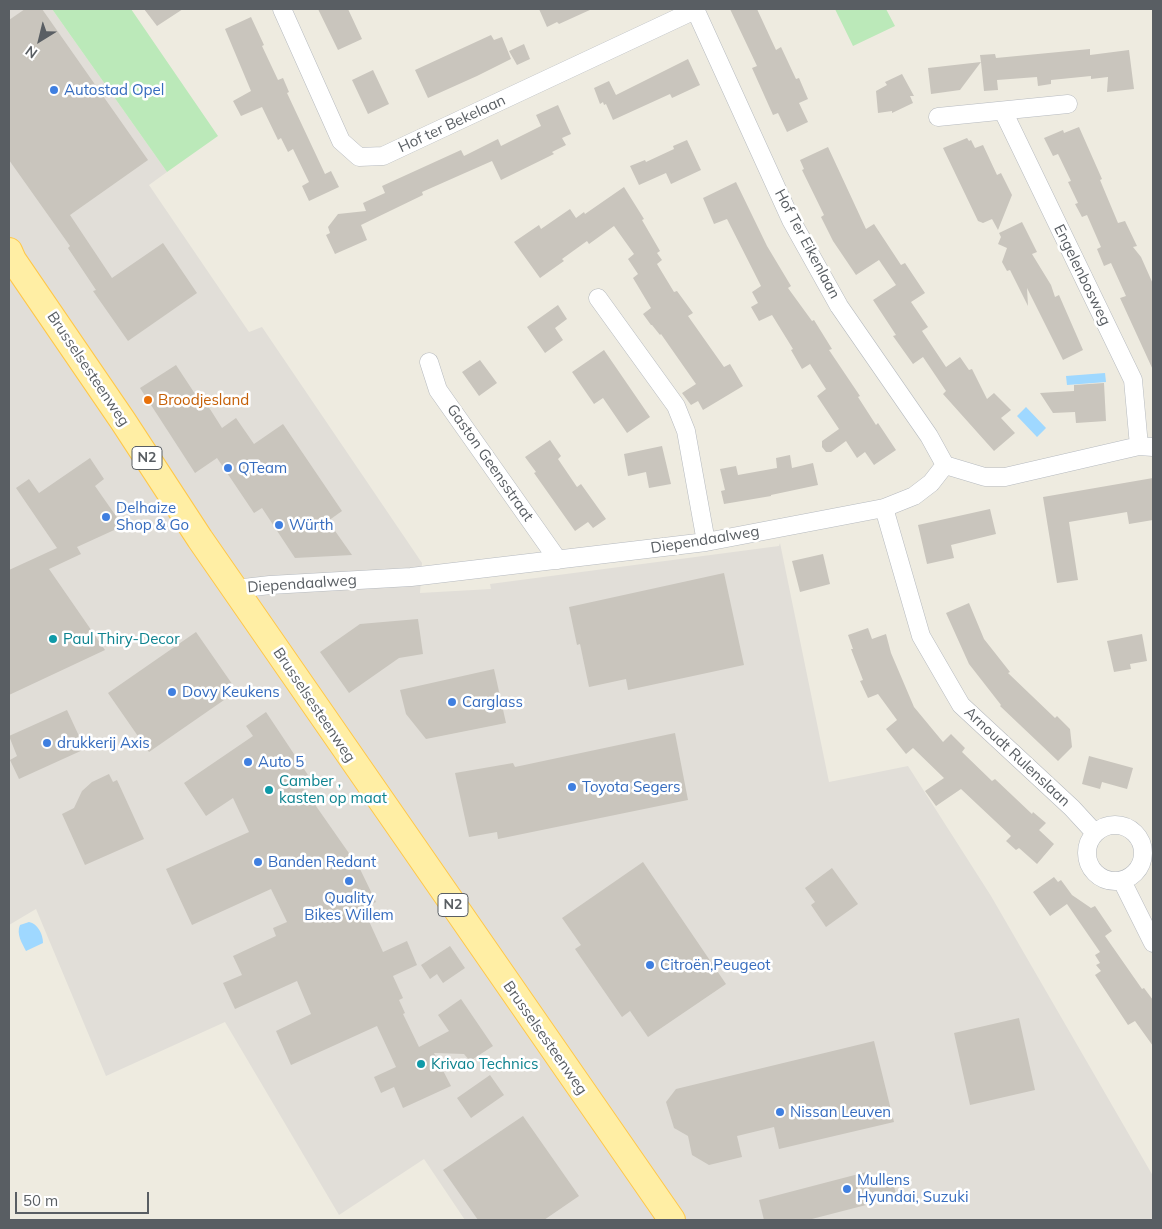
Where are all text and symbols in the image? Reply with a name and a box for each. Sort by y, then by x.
north arrow [15,15,65,65]
text: N [22,42,41,63]
place label: Autostad Opel [64,81,164,99]
marker: Autostad Opel [48,84,60,96]
street label: Hof ter Bekelaan [396,91,508,157]
street label: Hof Ter Eikenlaan [771,186,843,302]
street label: Engelenbosweg [1050,221,1114,329]
street label: Brusselsesteenweg [43,308,133,430]
place label: Broodjesland [158,391,249,409]
marker: Broodjesland [142,394,154,406]
street label: Gaston Geensstraat [443,401,537,525]
road number: N2 [132,446,162,469]
place label: QTeam [238,459,287,477]
marker: QTeam [222,462,234,474]
place label: Delhaize Shop & Go [116,499,189,534]
marker: Delhaize Shop & Go [100,511,112,523]
place label: Würth [289,516,333,534]
marker: Würth [273,519,285,531]
street label: Diependaalweg [649,523,761,557]
street label: Diependaalweg [247,571,357,597]
place label: Paul Thiry-Decor [63,630,180,648]
marker: Paul Thiry-Decor [47,633,59,645]
street label: Brusselsesteenweg [269,644,359,766]
place label: Dovy Keukens [182,683,280,701]
marker: Dovy Keukens [166,686,178,698]
place label: Carglass [462,693,523,711]
marker: Carglass [446,696,458,708]
street label: Arnoudt Rulenslaan [960,703,1074,811]
place label: drukkerij Axis [57,734,150,752]
marker: drukkerij Axis [41,737,53,749]
place label: Auto 5 [258,753,304,771]
marker: Auto 5 [242,756,254,768]
place label: Camber , kasten op maat [279,772,387,807]
place label: Toyota Segers [582,778,680,796]
marker: Toyota Segers [566,781,578,793]
marker: Camber , kasten op maat [263,784,275,796]
place label: Banden Redant [268,853,376,871]
marker: Banden Redant [252,856,264,868]
marker: Quality Bikes Willem [343,875,355,887]
place label: Quality Bikes Willem [304,889,394,924]
road number: N2 [438,894,468,916]
place label: Citroën,Peugeot [660,956,771,974]
marker: Citroën,Peugeot [644,959,656,971]
street label: Brusselsesteenweg [499,978,591,1098]
place label: Krivao Technics [431,1055,538,1073]
marker: Krivao Technics [415,1058,427,1070]
place label: Nissan Leuven [790,1103,891,1121]
marker: Nissan Leuven [774,1106,786,1118]
place label: Mullens Hyundai, Suzuki [857,1171,969,1206]
scale bar [18,1182,151,1214]
marker: Mullens Hyundai, Suzuki [841,1183,853,1195]
text: 50 m [23,1191,58,1210]

